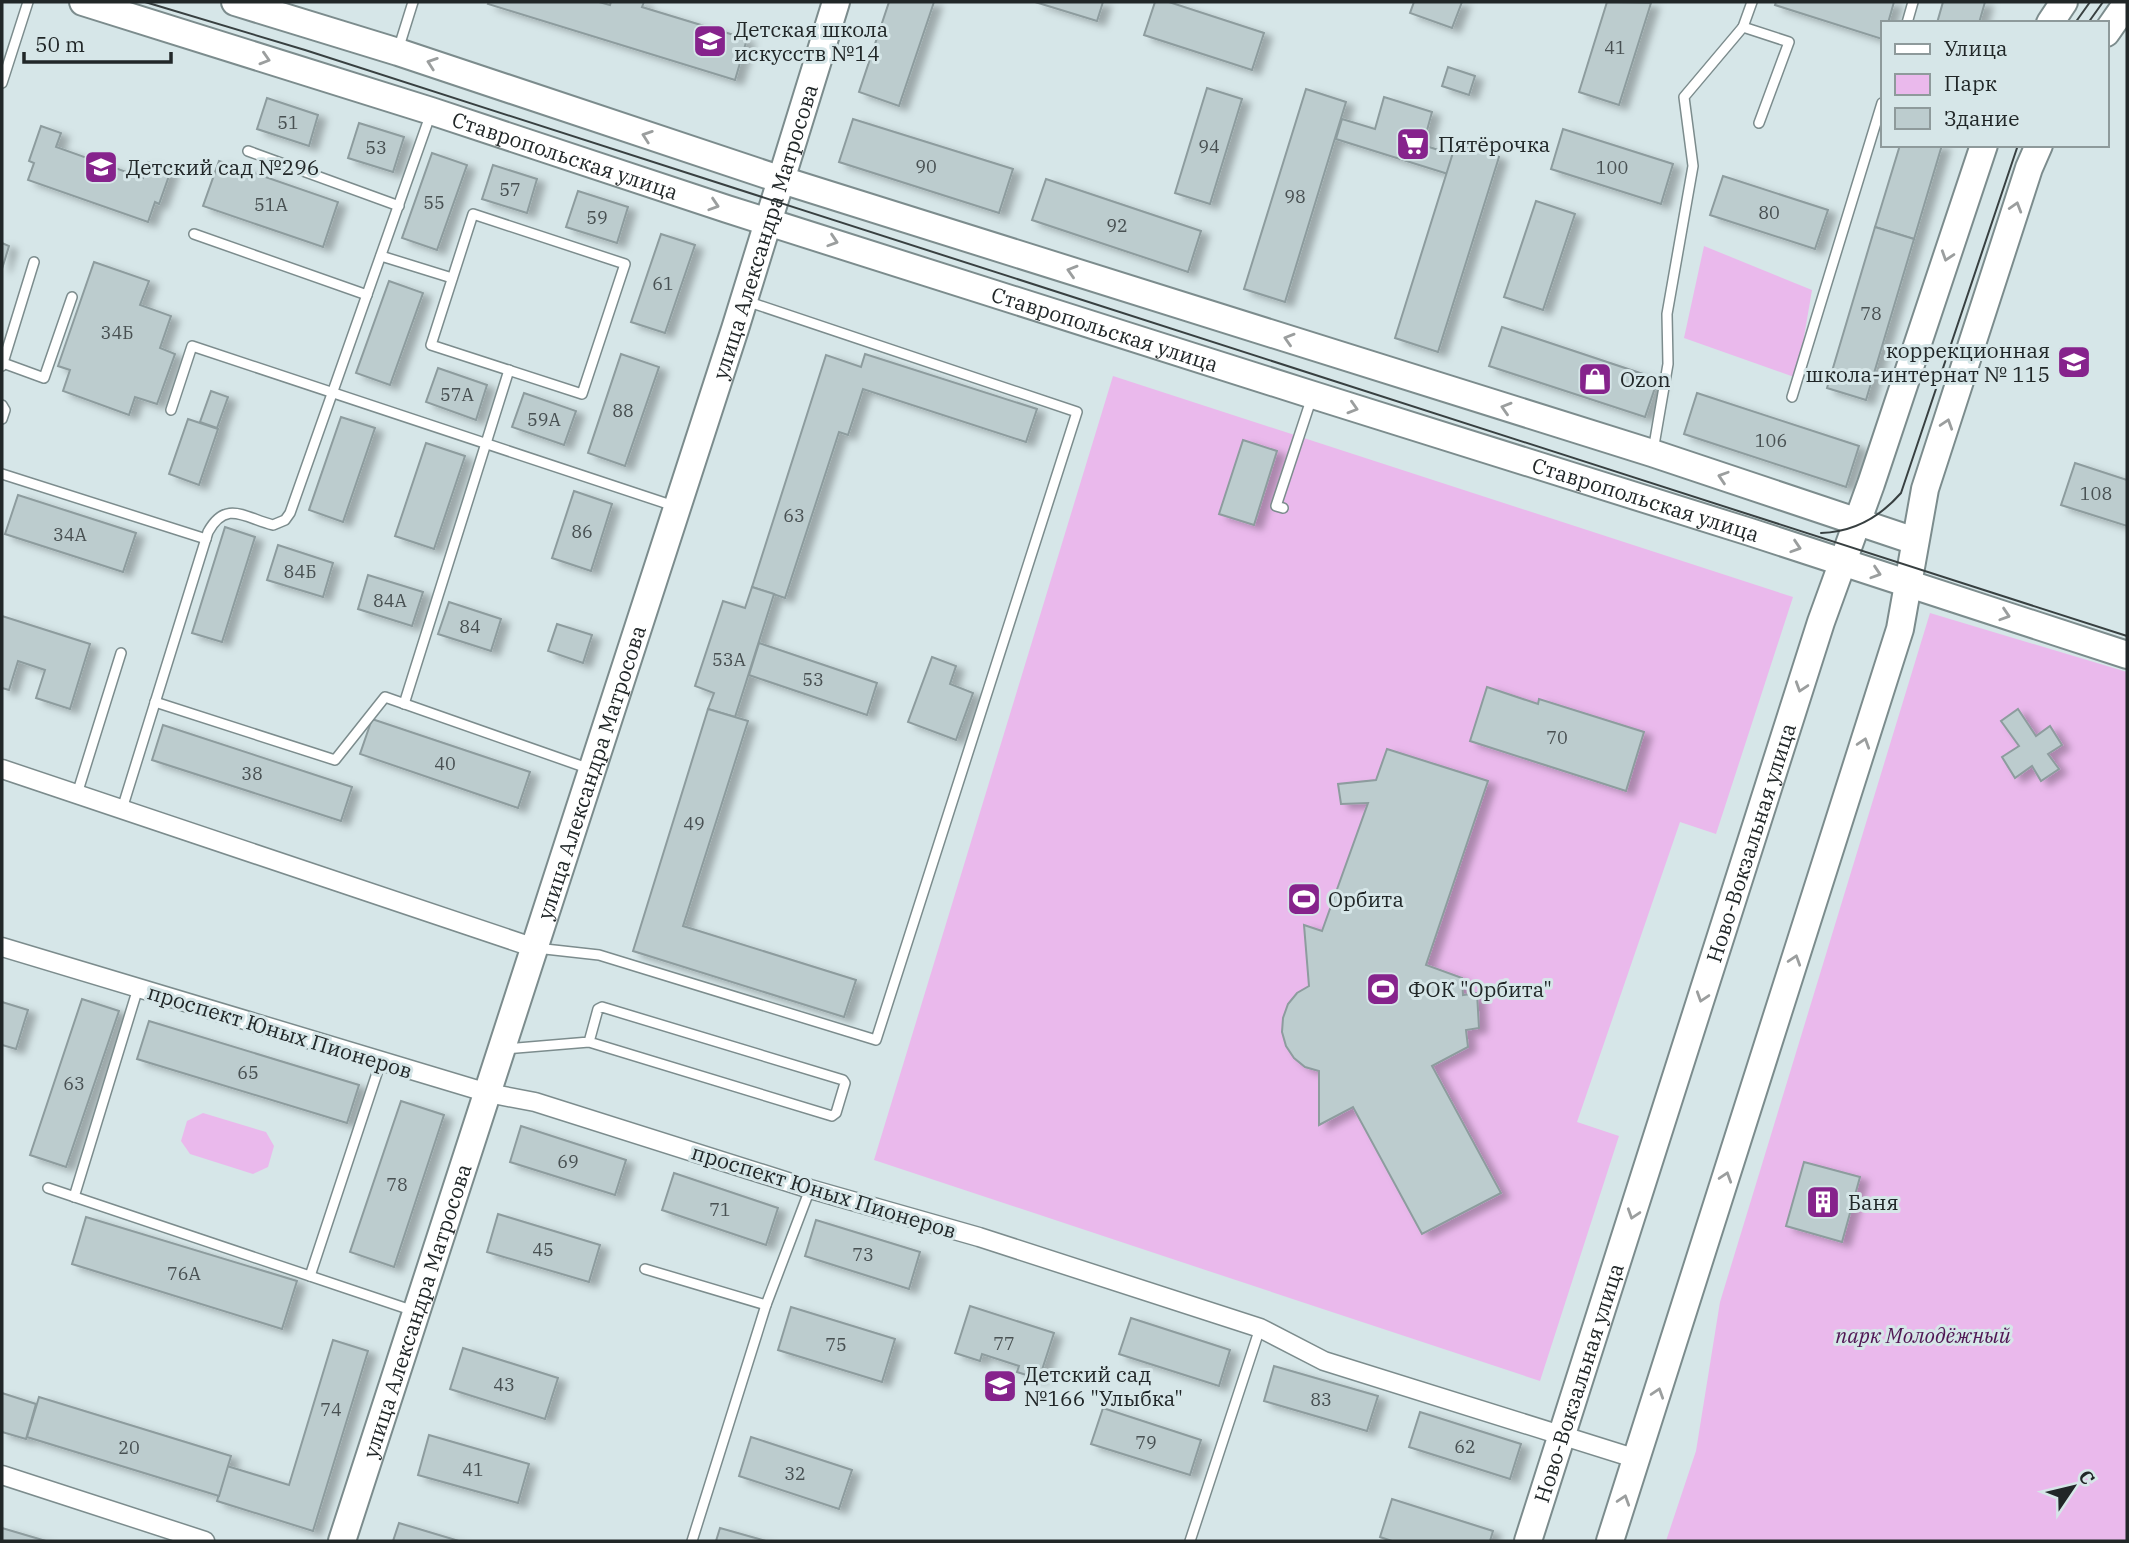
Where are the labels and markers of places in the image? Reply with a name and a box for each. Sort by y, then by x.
place label: Детская школа искусств №14 [734,15,888,67]
school or university icon: Детская школа искусств №14 [691,22,729,60]
supermarket icon: Пятёрочка [1394,125,1432,163]
place label: Пятёрочка [1438,130,1550,158]
school or university icon: Детский сад №296 [82,148,120,186]
place label: Детский сад №296 [126,153,319,181]
place label: коррекционная школа-интернат № 115 [1806,336,2050,388]
school or university icon: коррекционная школа-интернат № 115 [2055,343,2093,381]
shop icon: Ozon [1576,360,1614,398]
place label: Ozon [1620,365,1671,393]
sports icon: Орбита [1285,880,1323,918]
place label: Орбита [1328,885,1404,913]
sports icon: ФОК "Орбита" [1364,970,1402,1008]
place label: ФОК "Орбита" [1408,975,1552,1003]
building icon: Баня [1804,1183,1842,1221]
place label: Баня [1848,1188,1899,1216]
place label: Детский сад №166 "Улыбка" [1024,1360,1183,1412]
school or university icon: Детский сад №166 "Улыбка" [981,1367,1019,1405]

